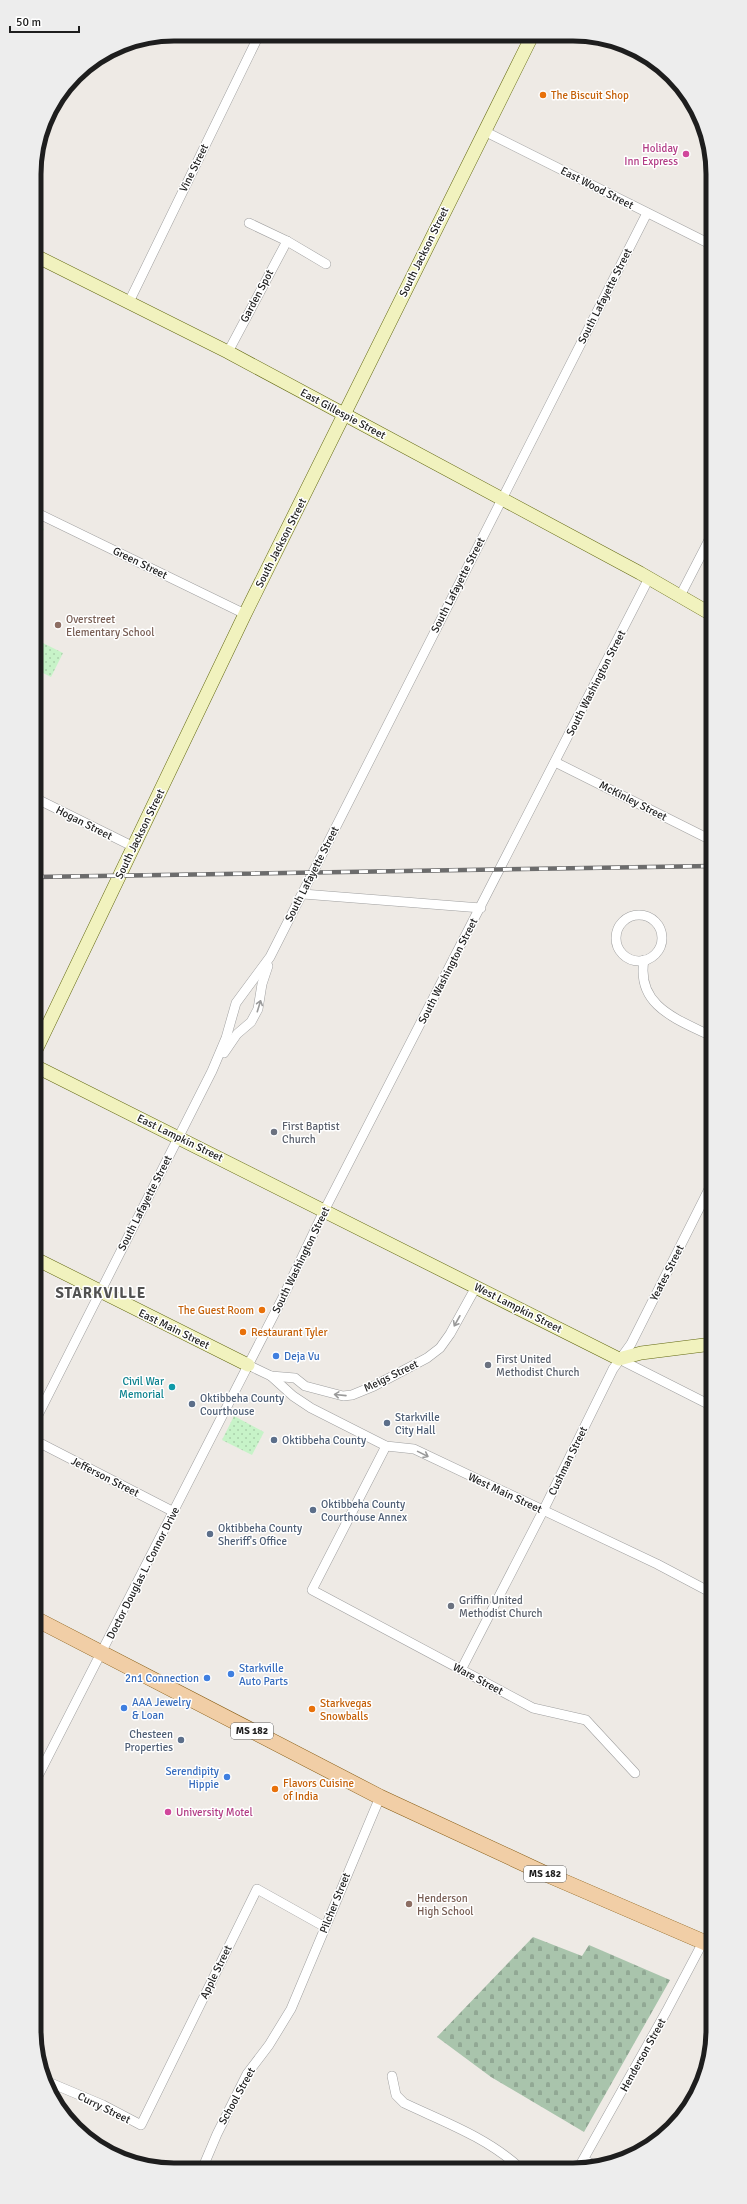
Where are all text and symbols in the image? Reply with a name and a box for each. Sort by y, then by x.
scale bar [10,8,79,34]
text: 50 m [16,15,41,30]
place label: The Biscuit Shop [551,89,629,102]
marker: The Biscuit Shop [538,90,548,100]
street label: Vine Street [177,142,211,194]
place label: Holiday Inn Express [624,142,679,168]
marker: Holiday Inn Express [681,149,691,159]
street label: East Wood Street [558,164,636,212]
street label: South Jackson Street [397,205,452,299]
street label: South Lafayette Street [575,246,635,346]
street label: Garden Spot [238,267,276,325]
street label: East Gillespie Street [298,386,388,442]
street label: South Jackson Street [253,496,309,590]
street label: South Lafayette Street [428,535,488,635]
street label: Green Street [111,544,169,582]
place label: Overstreet Elementary School [66,613,154,639]
marker: Overstreet Elementary School [53,620,63,630]
street label: South Washington Street [564,628,628,738]
street label: McKinley Street [597,778,669,824]
street label: South Jackson Street [113,787,168,881]
street label: Hogan Street [54,803,115,843]
street label: South Lafayette Street [282,824,342,924]
street label: South Washington Street [416,916,480,1026]
one-way arrow [255,1001,263,1013]
street label: East Lampkin Street [135,1112,225,1165]
place label: First Baptist Church [282,1120,340,1146]
marker: First Baptist Church [269,1127,279,1137]
street label: South Lafayette Street [115,1153,175,1253]
street label: South Washington Street [270,1205,333,1315]
street label: Yeates Street [647,1243,687,1303]
street label: West Lampkin Street [472,1280,564,1336]
district label: STARKVILLE [56,1284,146,1302]
place label: The Guest Room [178,1304,254,1317]
marker: The Guest Room [257,1305,267,1315]
street label: East Main Street [136,1306,212,1352]
one-way arrow [453,1315,461,1327]
place label: Restaurant Tyler [251,1326,327,1339]
marker: Restaurant Tyler [238,1327,248,1337]
place label: Deja Vu [284,1350,320,1363]
marker: Deja Vu [271,1351,281,1361]
place label: First United Methodist Church [496,1353,579,1379]
street label: Meigs Street [362,1357,421,1395]
marker: First United Methodist Church [483,1360,493,1370]
place label: Civil War Memorial [119,1375,164,1401]
marker: Civil War Memorial [167,1382,177,1392]
one-way arrow [334,1391,347,1398]
place label: Oktibbeha County Courthouse [200,1392,285,1418]
marker: Oktibbeha County Courthouse [187,1399,197,1409]
place label: Starkville City Hall [395,1411,440,1437]
marker: Starkville City Hall [382,1418,392,1428]
street label: Cushman Street [546,1424,590,1497]
place label: Oktibbeha County [282,1434,367,1447]
marker: Oktibbeha County [269,1435,279,1445]
one-way arrow [417,1451,429,1458]
street label: Jefferson Street [69,1454,141,1500]
street label: West Main Street [466,1470,544,1516]
place label: Oktibbeha County Courthouse Annex [321,1498,407,1524]
street label: Doctor Douglas L. Connor Drive [104,1505,182,1641]
marker: Oktibbeha County Courthouse Annex [308,1505,318,1515]
place label: Oktibbeha County Sheriff's Office [218,1522,303,1548]
marker: Oktibbeha County Sheriff's Office [205,1529,215,1539]
place label: Griffin United Methodist Church [459,1594,542,1620]
marker: Griffin United Methodist Church [446,1601,456,1611]
street label: Ware Street [451,1660,505,1698]
place label: Starkville Auto Parts [239,1662,288,1688]
marker: Starkville Auto Parts [226,1669,236,1679]
place label: 2n1 Connection [125,1672,199,1685]
marker: 2n1 Connection [202,1673,212,1683]
place label: AAA Jewelry & Loan [132,1696,192,1722]
place label: Starkvegas Snowballs [320,1697,372,1723]
marker: AAA Jewelry & Loan [119,1703,129,1713]
marker: Starkvegas Snowballs [307,1704,317,1714]
road number: MS 182 [231,1723,273,1739]
place label: Chesteen Properties [125,1728,173,1754]
marker: Chesteen Properties [176,1735,186,1745]
place label: Serendipity Hippie [165,1765,220,1791]
marker: Serendipity Hippie [222,1772,232,1782]
place label: Flavors Cuisine of India [283,1777,354,1803]
marker: Flavors Cuisine of India [270,1784,280,1794]
place label: University Motel [176,1806,253,1819]
marker: University Motel [163,1807,173,1817]
road number: MS 182 [524,1866,566,1882]
street label: Pilcher Street [317,1871,353,1935]
place label: Henderson High School [417,1892,474,1918]
marker: Henderson High School [404,1899,414,1909]
street label: Apple Street [197,1943,235,2001]
street label: Henderson Street [617,2016,669,2094]
street label: School Street [216,2065,258,2127]
street label: Curry Street [75,2090,133,2126]

